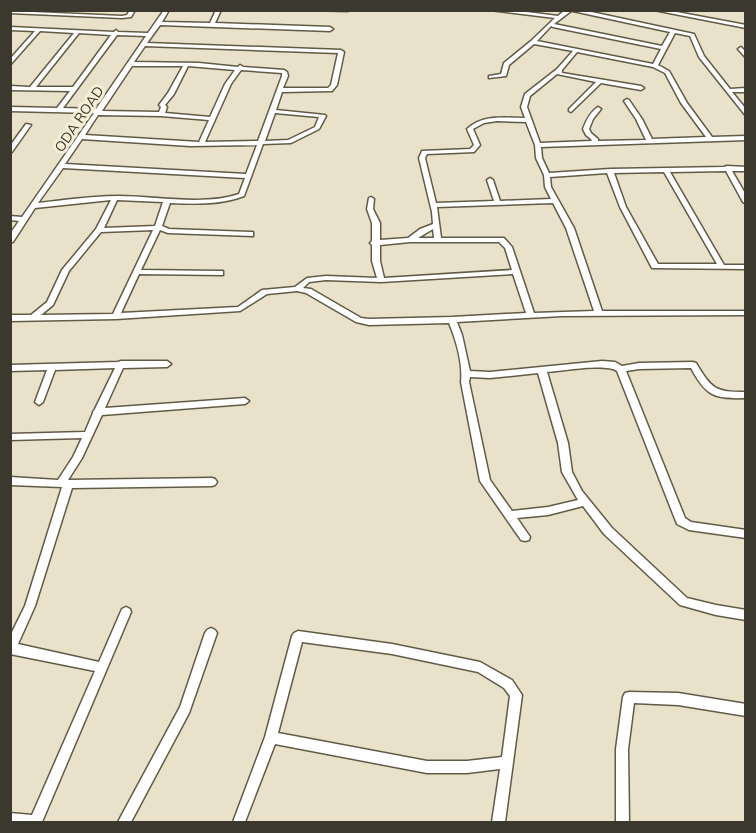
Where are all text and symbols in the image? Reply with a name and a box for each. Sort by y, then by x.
street label: ODA ROAD [50,82,108,156]

